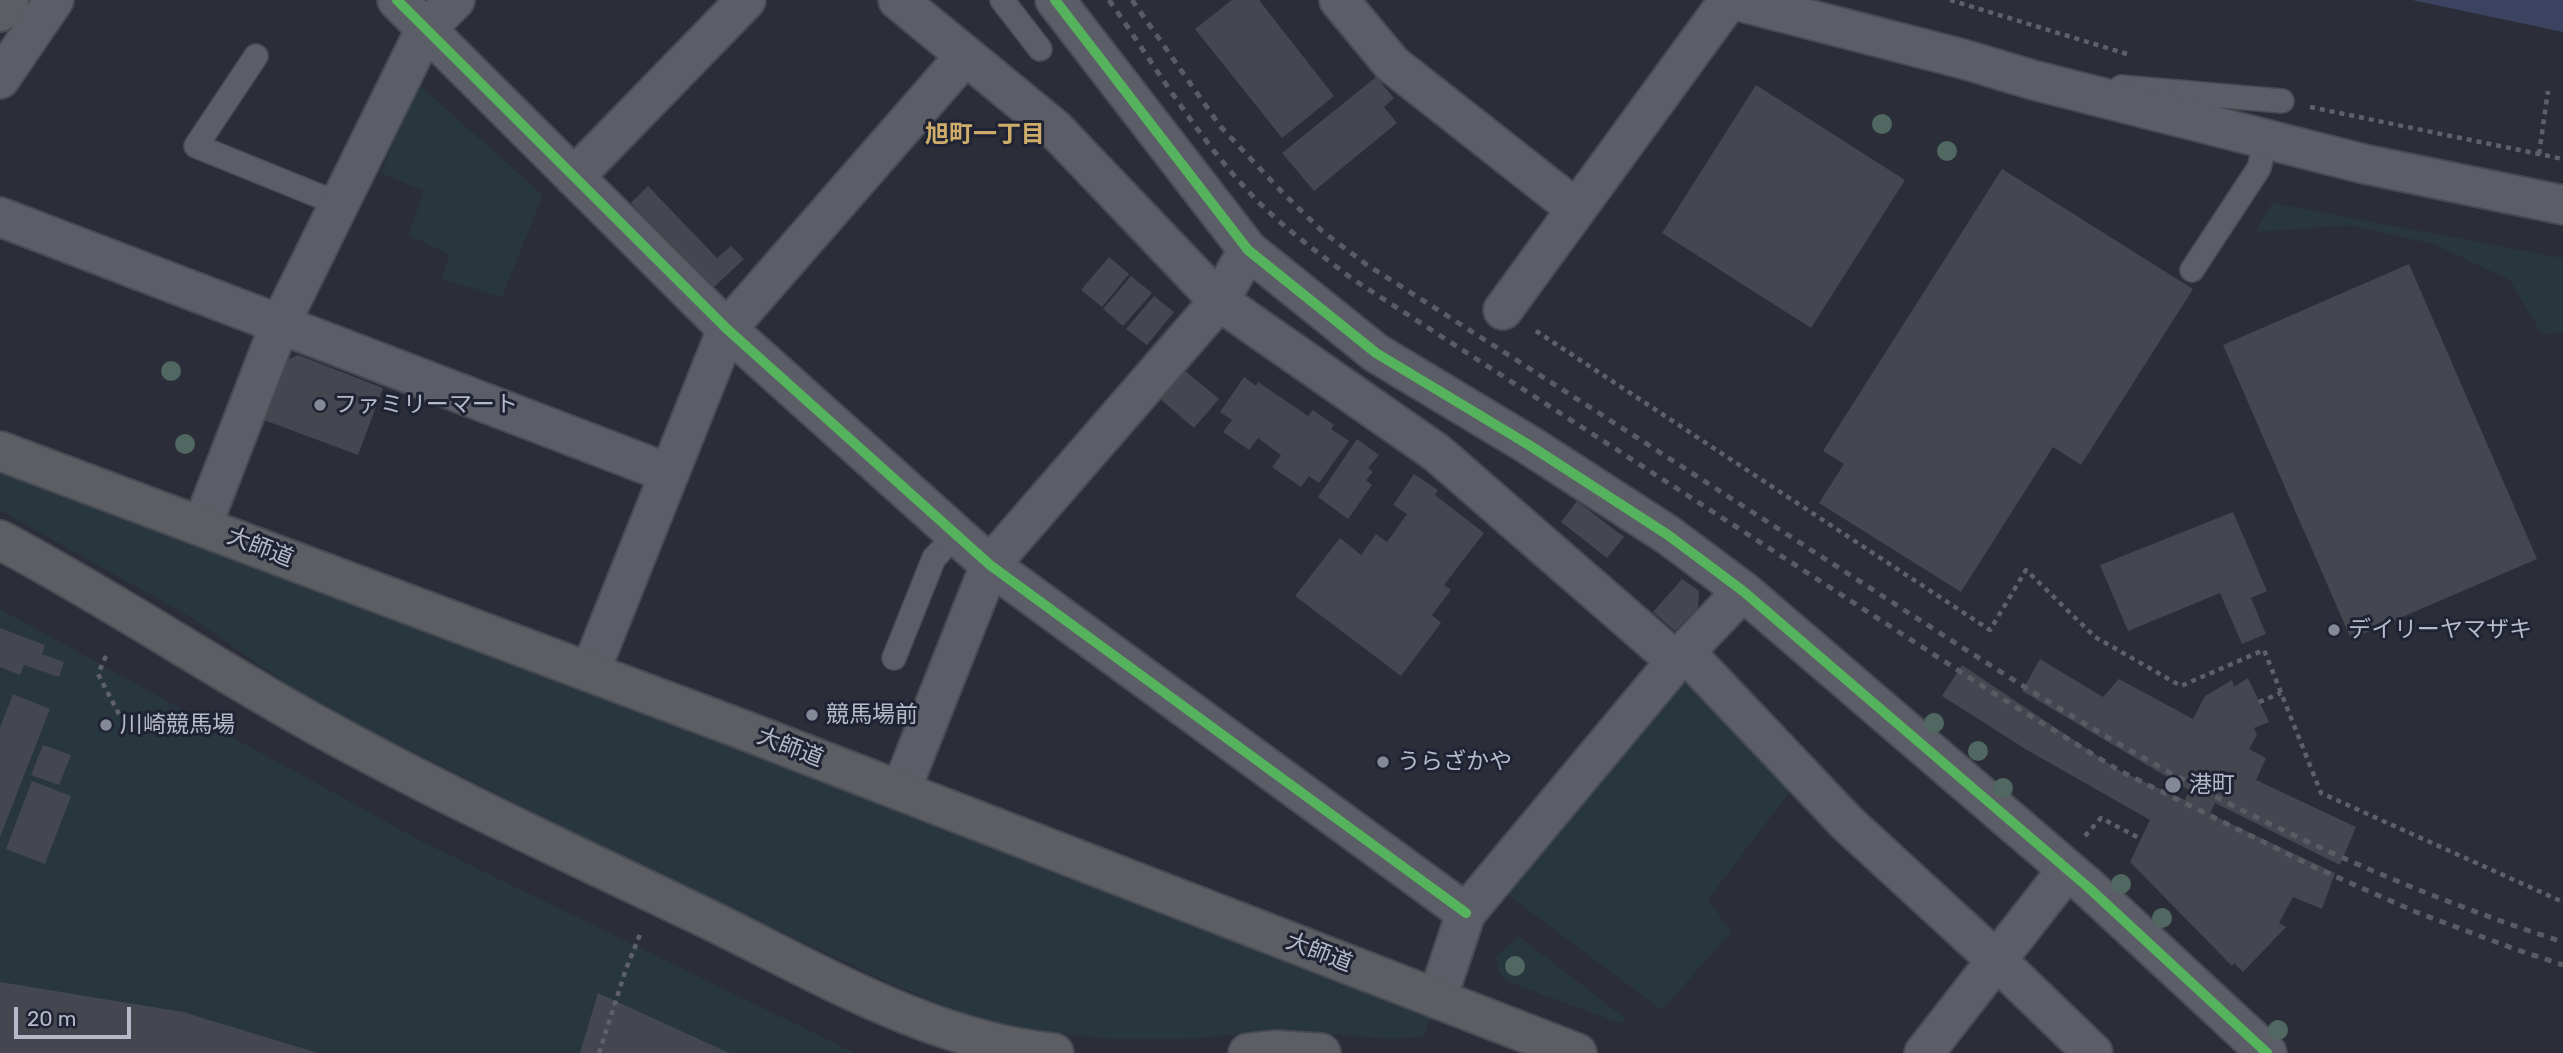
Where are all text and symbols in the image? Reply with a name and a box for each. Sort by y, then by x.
district label: 旭町一丁目 [925,121,1045,149]
place label: ファミリーマート [334,391,518,419]
marker: ファミリーマート [312,397,328,413]
street label: 大師道 [223,523,297,573]
place label: デイリーヤマザキ [2348,616,2532,644]
marker: デイリーヤマザキ [2326,622,2342,638]
place label: 競馬場前 [826,701,918,729]
marker: 競馬場前 [804,707,820,723]
place label: 川崎競馬場 [120,711,235,739]
marker: 川崎競馬場 [98,717,114,733]
street label: 大師道 [753,723,827,773]
place label: うらざかや [1397,748,1512,776]
marker: うらざかや [1375,754,1391,770]
place label: 港町 [2189,771,2235,799]
marker: 港町 [2163,775,2183,795]
street label: 大師道 [1282,928,1356,978]
scale bar [18,993,135,1038]
text: 20 m [27,1006,76,1031]

